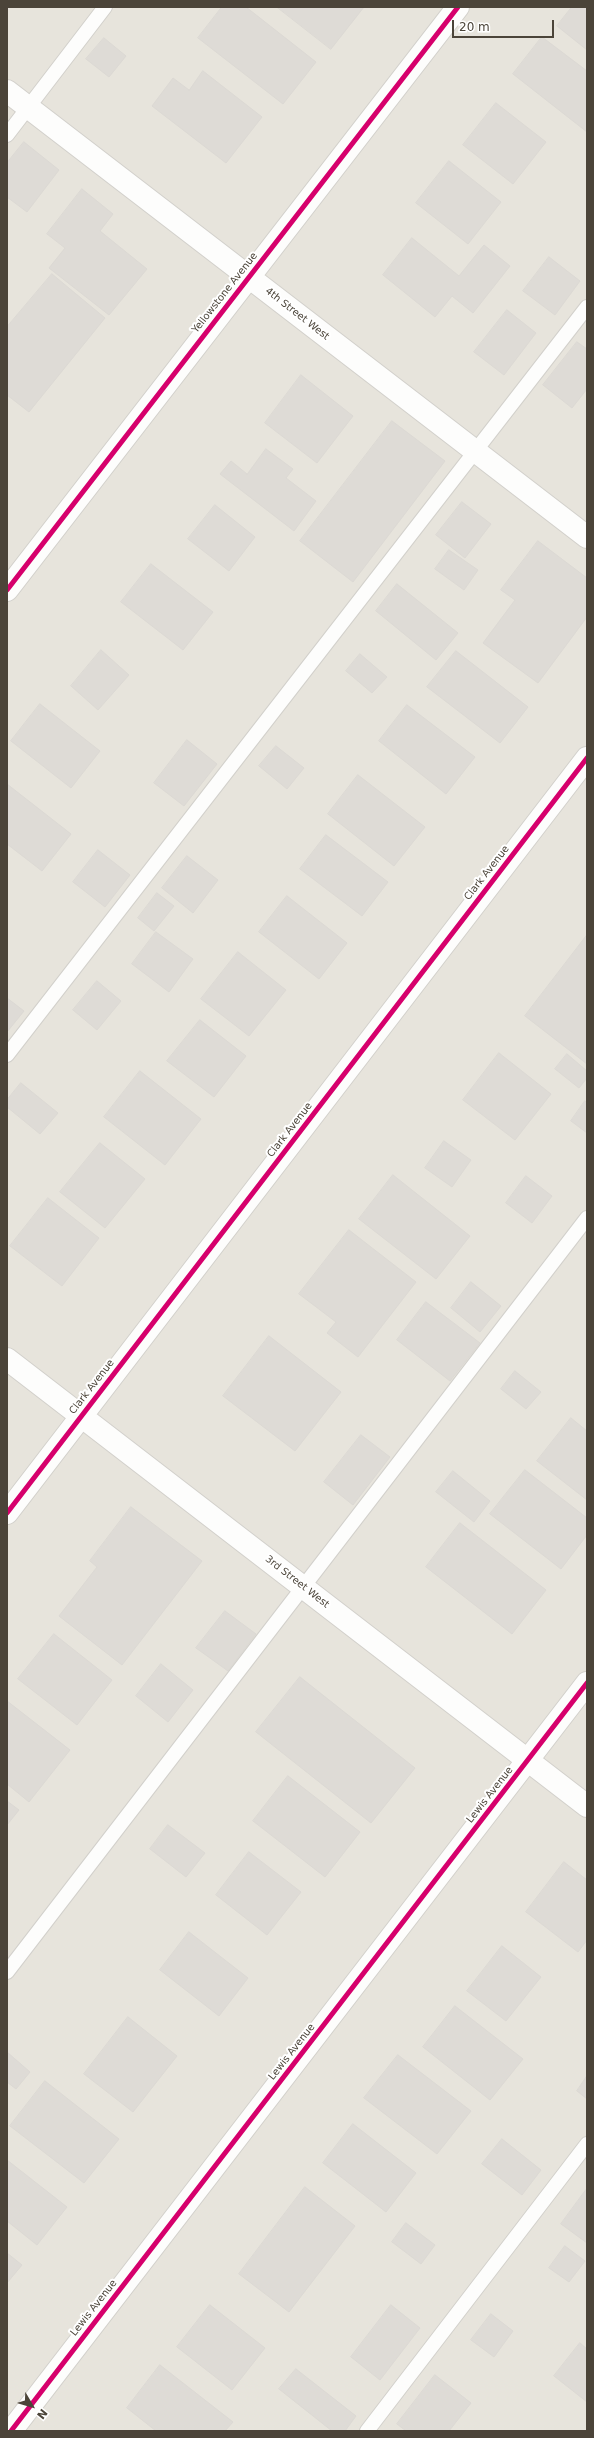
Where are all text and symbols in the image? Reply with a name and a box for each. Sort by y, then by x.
scale bar [454,12,556,38]
text: 20 m [459,20,490,34]
street label: Yellowstone Avenue [190,250,260,336]
street label: 4th Street West [263,285,331,343]
street label: Clark Avenue [462,843,512,903]
street label: Clark Avenue [265,1100,315,1160]
street label: Clark Avenue [67,1357,117,1417]
street label: 3rd Street West [263,1553,331,1611]
street label: Lewis Avenue [464,1764,516,1826]
street label: Lewis Avenue [266,2021,318,2083]
street label: Lewis Avenue [68,2277,120,2339]
north arrow [12,2386,52,2426]
text: N [34,2406,50,2421]

